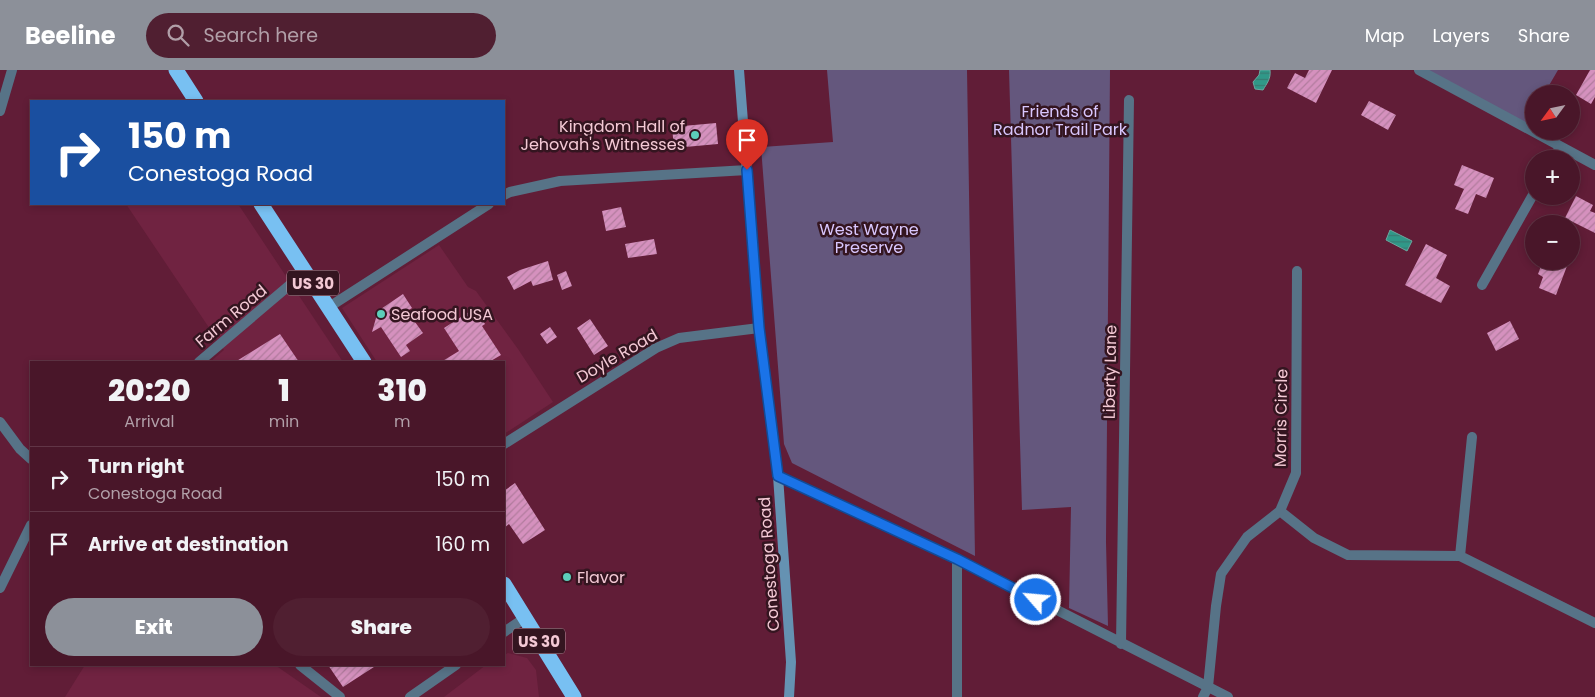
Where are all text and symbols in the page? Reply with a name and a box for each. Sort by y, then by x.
search box [146,13,496,58]
text: Beeline [25,19,116,52]
icon: search [164,21,192,49]
text: Search here [204,22,318,49]
text: Map [1365,23,1405,48]
text: Layers [1433,23,1490,48]
text: Share [1518,23,1570,48]
north arrow [1525,85,1580,140]
map controls [1525,85,1580,270]
park label: Friends of Radnor Trail Park [993,100,1128,141]
text: 150 m [128,111,231,160]
place label: Kingdom Hall of Jehovah's Witnesses [520,115,685,156]
pin [726,119,768,170]
icon: right [45,120,110,185]
icon: arrive [733,126,761,154]
marker: Kingdom Hall of Jehovah's Witnesses [689,129,701,141]
button: + [1525,150,1580,205]
text: Conestoga Road [128,158,313,189]
button: − [1525,215,1580,270]
park label: West Wayne Preserve [819,218,919,259]
road number: US 30 [287,270,339,296]
street label: Farm Road [190,279,272,353]
place label: Seafood USA [391,303,493,326]
marker: Seafood USA [375,308,387,320]
street label: Doyle Road [572,323,662,389]
street label: Liberty Lane [1098,324,1122,419]
text: 20:20 [108,369,191,412]
text: 1 [278,369,290,412]
text: 310 [377,369,427,412]
street label: Morris Circle [1269,369,1293,467]
text: Arrival [124,410,175,433]
text: min [269,410,299,433]
text: m [394,410,410,433]
text: Turn right [88,453,184,480]
icon: right [45,465,73,493]
text: 150 m [435,466,490,493]
text: Conestoga Road [88,482,223,505]
street label: Conestoga Road [753,496,785,632]
icon: arrive [45,530,73,558]
text: Arrive at destination [88,531,289,558]
text: 160 m [435,531,490,558]
place label: Flavor [577,566,625,589]
marker: Flavor [561,571,573,583]
position arrow [1009,573,1061,625]
button: Exit [45,598,263,656]
button: Share [273,598,490,656]
road number: US 30 [513,628,565,654]

